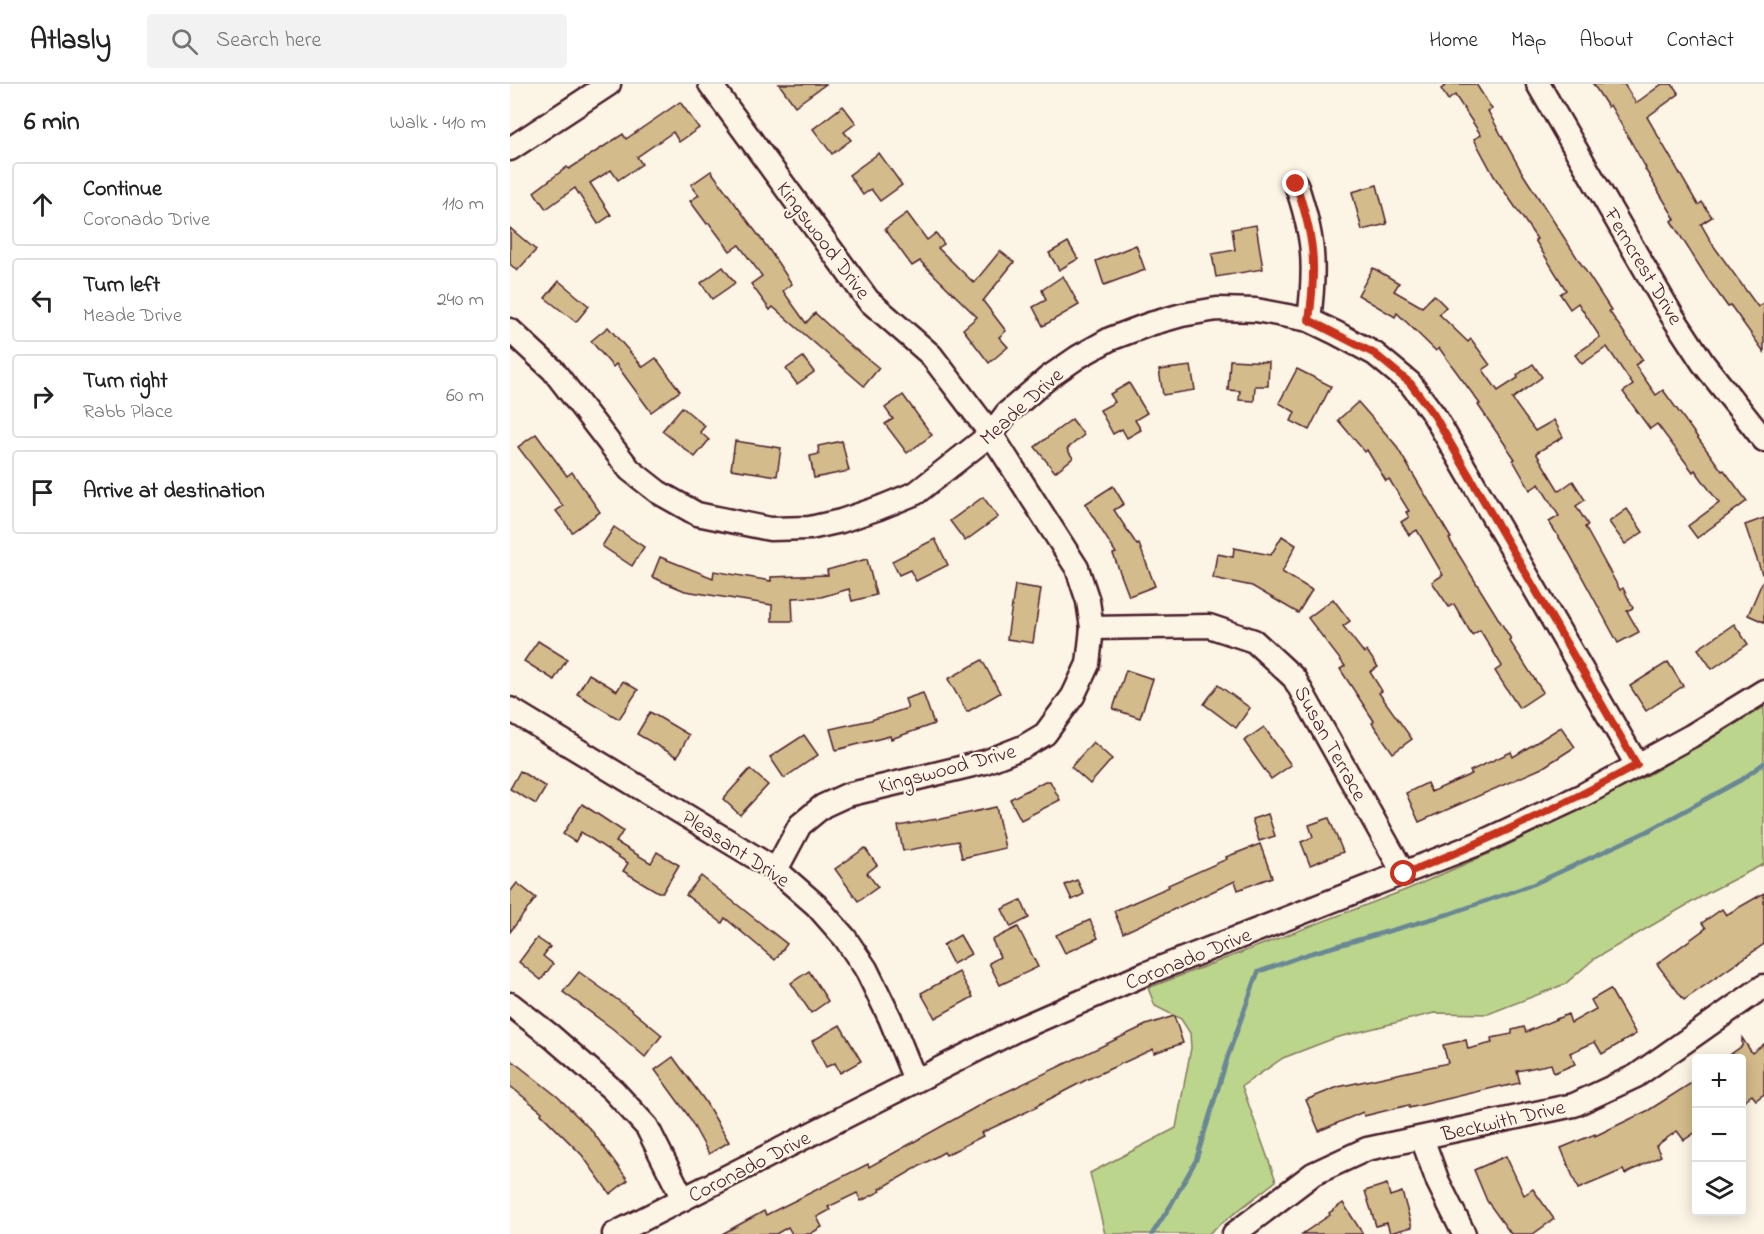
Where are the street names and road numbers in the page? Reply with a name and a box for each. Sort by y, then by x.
street label: Kingswood Drive [766,176,877,308]
street label: Ferncrest Drive [1595,202,1689,332]
street label: Meade Drive [974,361,1071,453]
street label: Susan Terrace [1285,681,1374,808]
street label: Kingswood Drive [876,737,1020,805]
street label: Pleasant Drive [675,803,795,896]
street label: Coronado Drive [1121,921,1257,999]
street label: Beckwith Drive [1438,1093,1569,1151]
street label: Coronado Drive [684,1124,817,1211]

